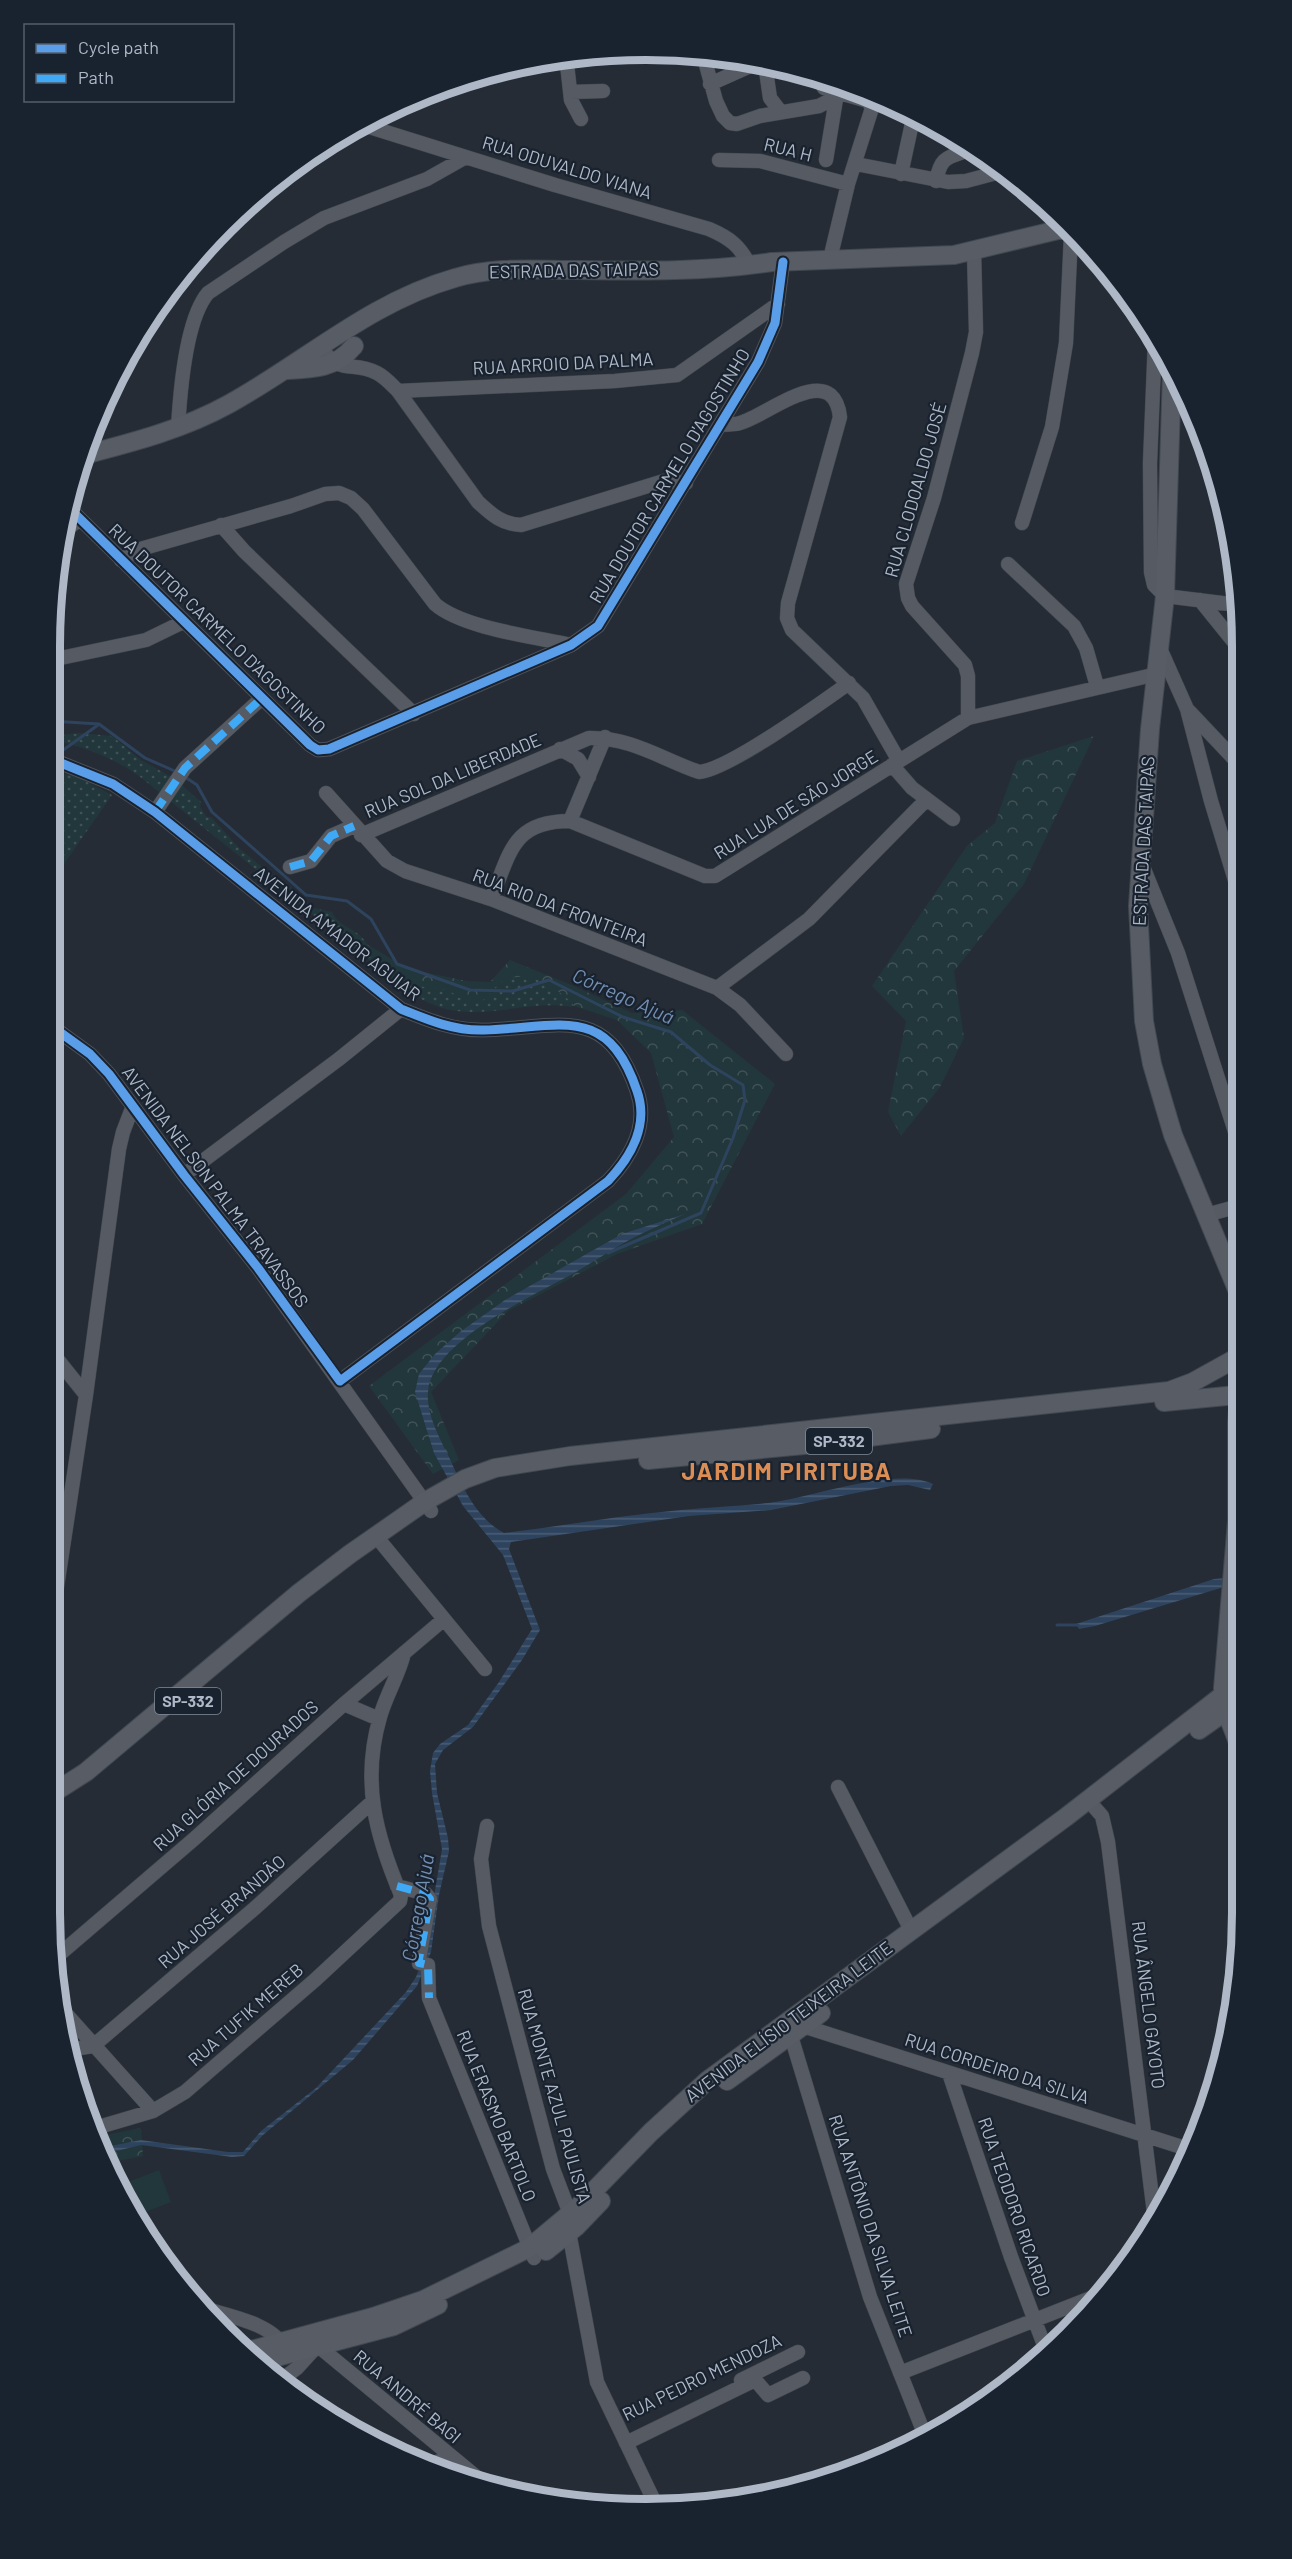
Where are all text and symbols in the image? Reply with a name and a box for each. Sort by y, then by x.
legend [24,24,234,102]
text: Cycle path [78,36,159,58]
text: Path [78,66,114,88]
street label: RUA ODUVALDO VIANA [480,131,655,203]
street label: RUA H [762,132,815,166]
street label: ESTRADA DAS TAIPAS [489,258,659,282]
street label: RUA DOUTOR CARMELO D'AGOSTINHO [584,344,754,607]
street label: RUA ARROIO DA PALMA [472,347,654,379]
street label: RUA CLODOALDO JOSÉ [879,400,951,580]
street label: RUA DOUTOR CARMELO D'AGOSTINHO [105,518,331,738]
street label: RUA SOL DA LIBERDADE [361,728,544,822]
street label: RUA LUA DE SÃO JORGE [709,745,882,864]
street label: ESTRADA DAS TAIPAS [1128,755,1158,926]
street label: AVENIDA AMADOR AGUIAR [250,861,425,1005]
street label: RUA RIO DA FRONTEIRA [470,864,651,951]
water label: Córrego Ajuá [569,962,678,1028]
street label: AVENIDA NELSON PALMA TRAVASSOS [118,1061,314,1311]
road number: SP-332 [806,1428,872,1454]
district label: JARDIM PIRITUBA [682,1456,892,1485]
road number: SP-332 [155,1688,221,1714]
street label: RUA GLÓRIA DE DOURADOS [148,1695,322,1855]
street label: RUA JOSÉ BRANDÃO [153,1850,290,1973]
water label: Córrego Ajuá [396,1852,438,1963]
street label: RUA ÂNGELO GAYOTO [1128,1920,1170,2090]
street label: AVENIDA ELÍSIO TEIXEIRA LEITE [680,1936,896,2106]
street label: RUA TUFIK MEREB [183,1958,307,2070]
street label: RUA MONTE AZUL PAULISTA [514,1986,596,2206]
street label: RUA ERASMO BARTOLO [452,2027,541,2205]
street label: RUA CORDEIRO DA SILVA [902,2028,1092,2108]
street label: RUA ANTÔNIO DA SILVA LEITE [825,2112,917,2340]
street label: RUA TEODORO RICARDO [974,2114,1056,2299]
street label: RUA PEDRO MENDOZA [618,2329,785,2425]
street label: RUA ANDRÉ BAGI [349,2345,466,2448]

